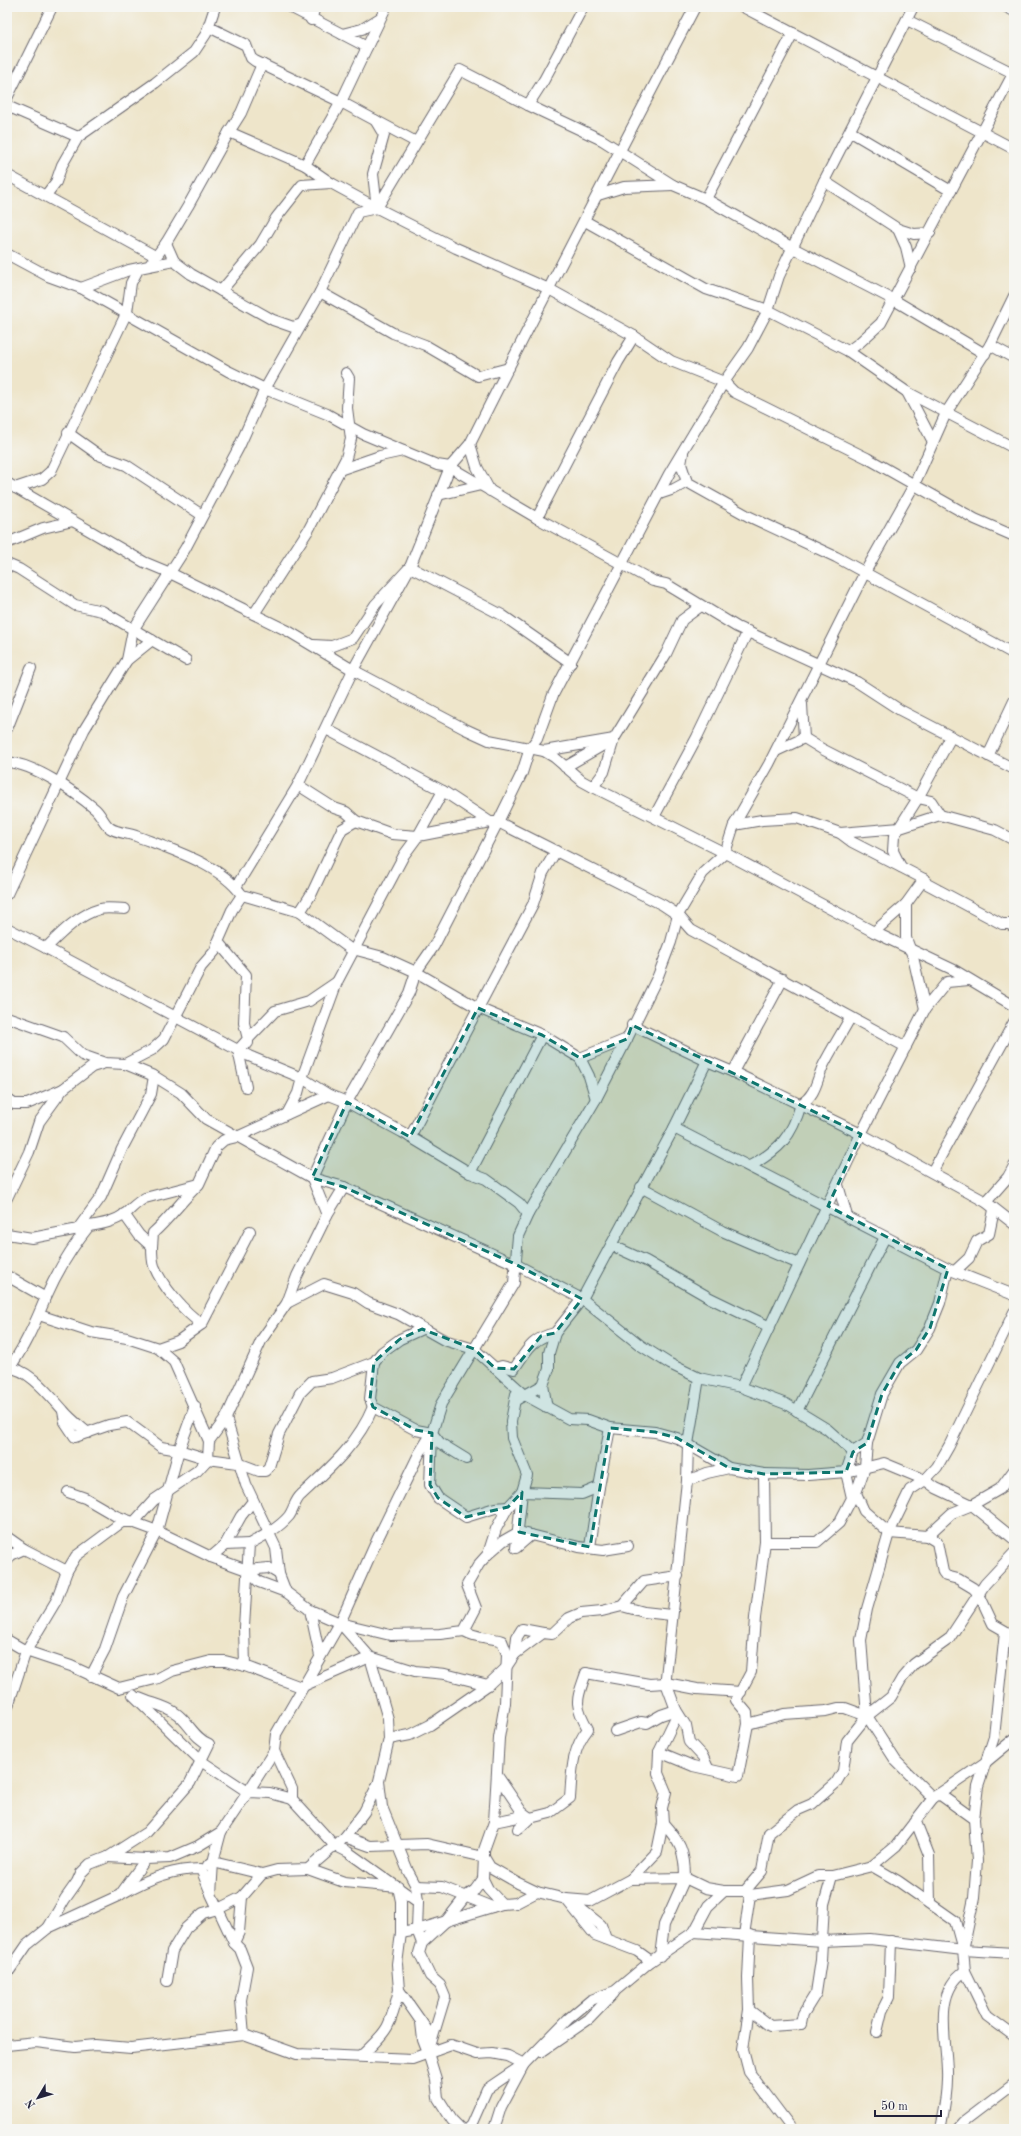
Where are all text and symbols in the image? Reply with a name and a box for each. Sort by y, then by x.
north arrow [18,2078,58,2118]
scale bar [875,2092,941,2118]
text: N [24,2096,38,2110]
text: 50 m [881,2100,908,2113]

